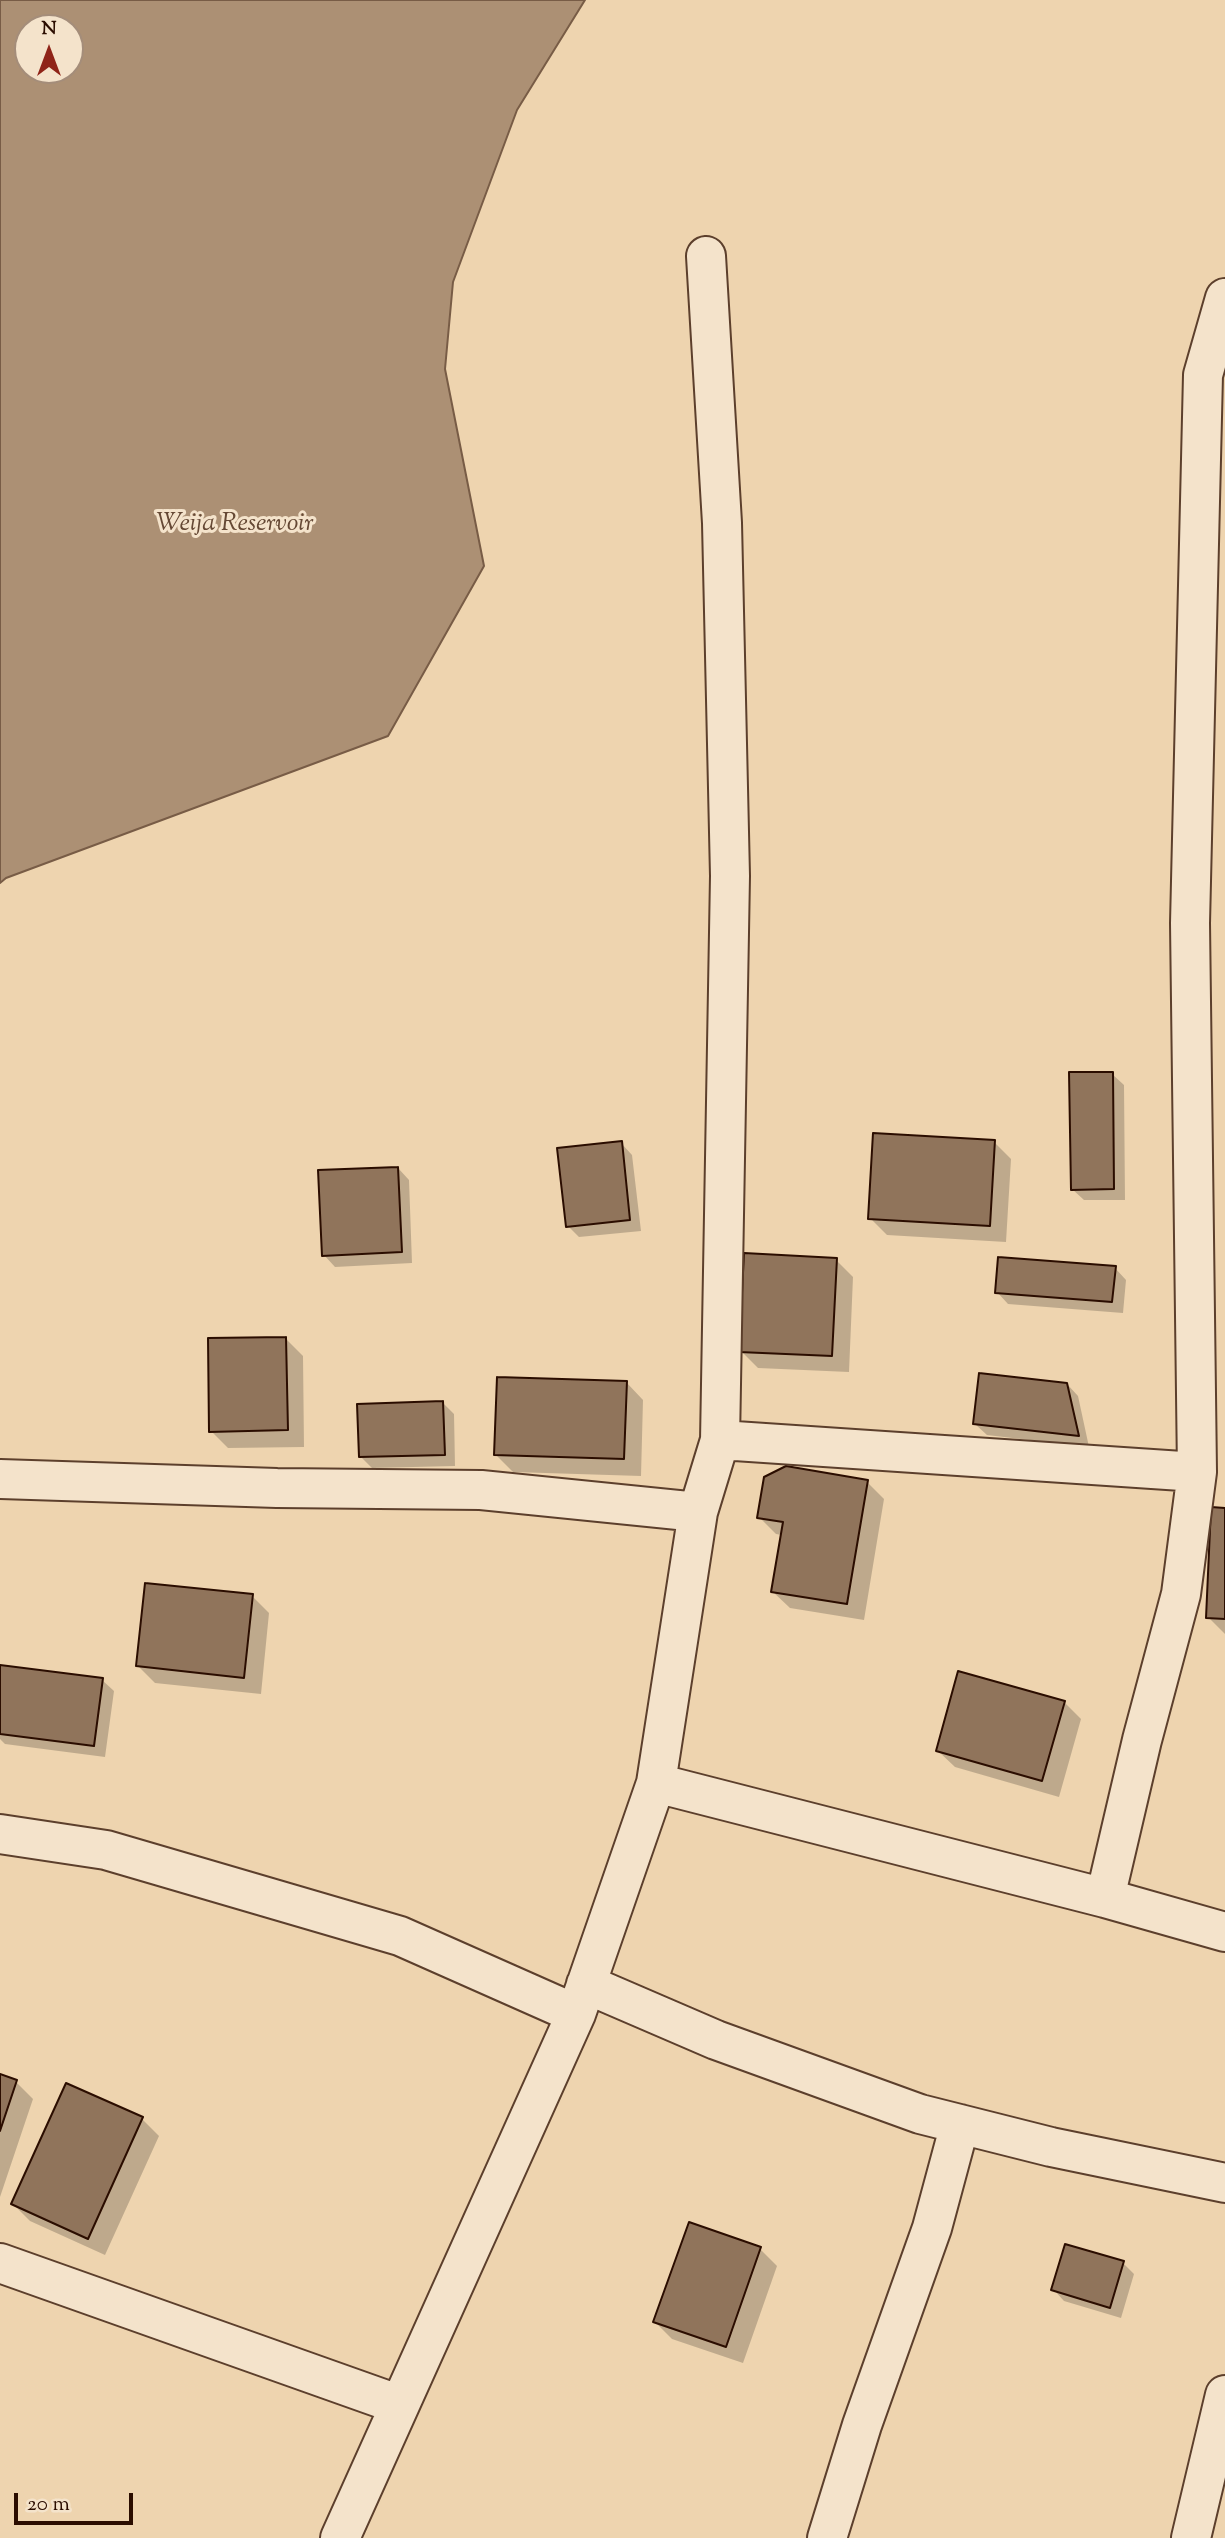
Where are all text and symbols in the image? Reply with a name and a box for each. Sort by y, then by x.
north arrow [14,14,84,84]
text: N [41,16,57,43]
water label: Weija Reservoir [156,510,314,542]
scale bar [18,2478,136,2522]
text: 20 m [27,2490,70,2520]

